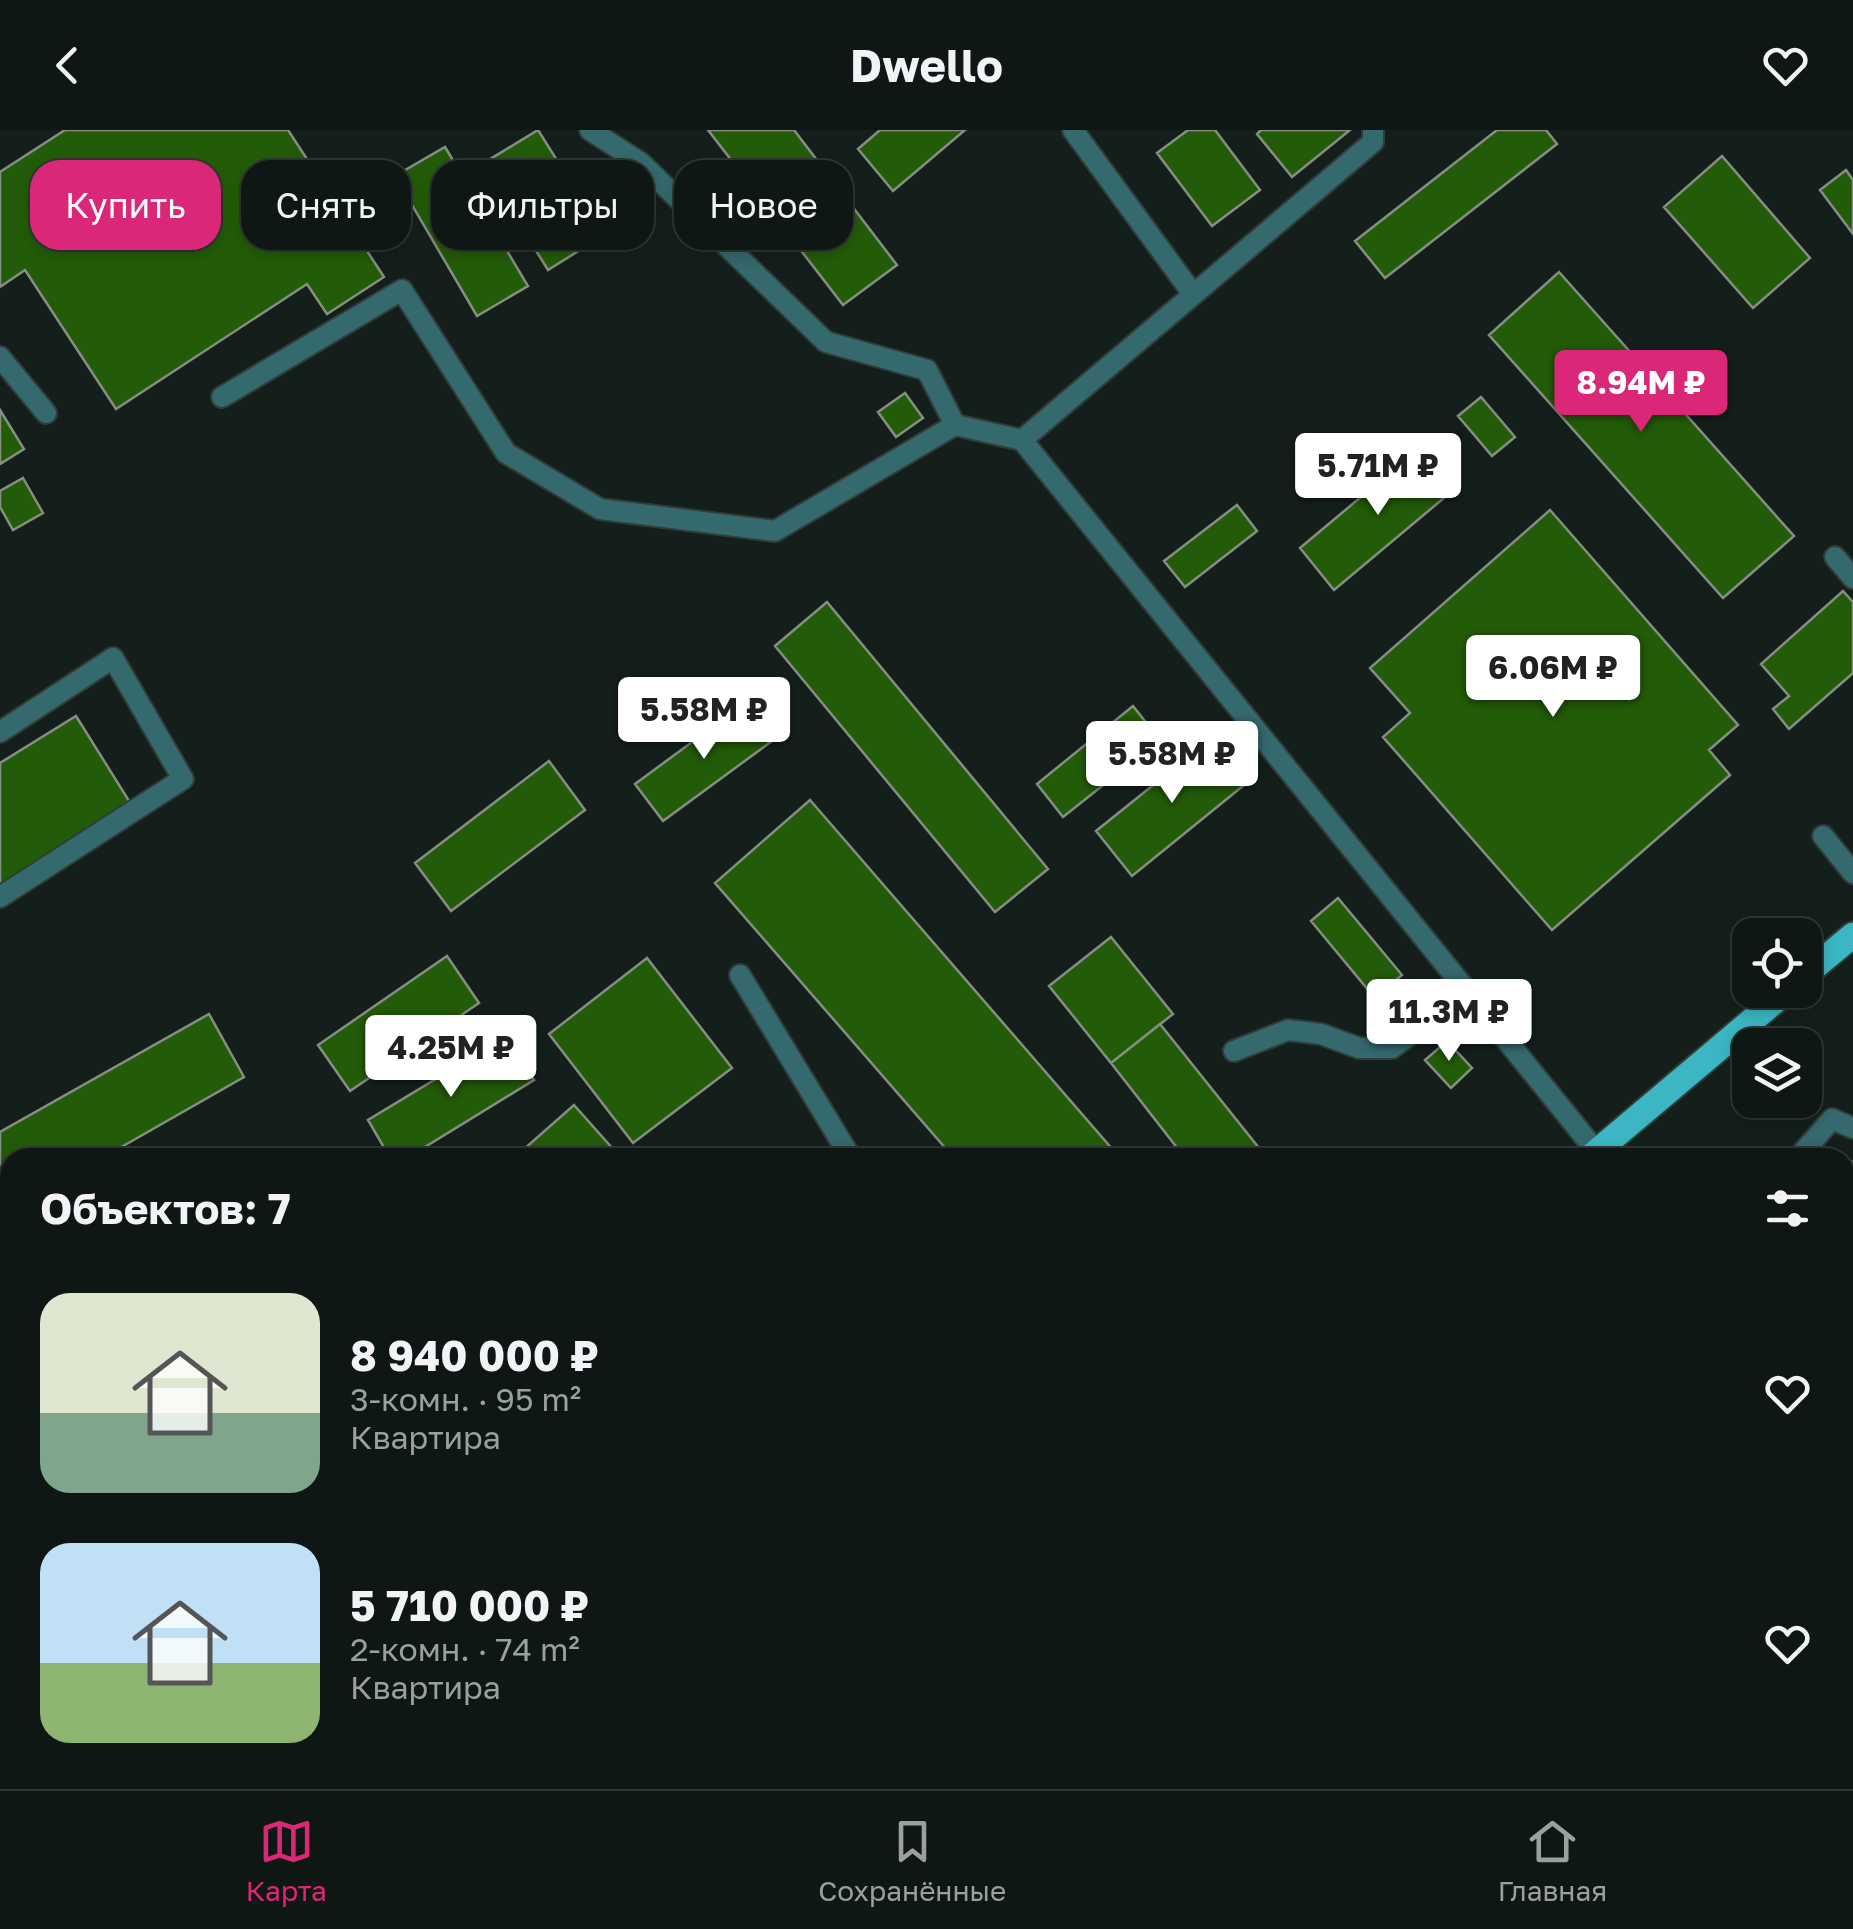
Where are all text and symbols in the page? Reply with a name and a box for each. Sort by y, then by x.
icon: back [40,38,95,93]
text: Dwello [850,38,1003,92]
icon: heart [1758,38,1813,93]
chip: Купить [30,160,221,250]
chip: Снять [241,160,411,250]
chip: Фильтры [431,160,654,250]
chip: Новое [674,160,853,250]
pin: 8.94M ₽ [1549,350,1733,435]
text: 8.94M ₽ [1576,363,1706,401]
pin: 5.71M ₽ [1286,433,1470,518]
text: 5.71M ₽ [1317,446,1439,484]
pin: 6.06M ₽ [1461,635,1645,720]
text: 6.06M ₽ [1488,648,1618,686]
pin: 5.58M ₽ [612,677,796,762]
text: 5.58M ₽ [640,690,768,728]
pin: 5.58M ₽ [1080,721,1264,806]
text: 5.58M ₽ [1108,734,1236,772]
map controls [1732,918,1822,1118]
button: locate [1732,918,1822,1008]
pin: 11.3M ₽ [1357,979,1541,1064]
text: 11.3M ₽ [1389,992,1509,1030]
pin: 4.25M ₽ [359,1015,543,1100]
text: 4.25M ₽ [387,1028,515,1066]
button: layers [1732,1028,1822,1118]
icon: filters [1760,1181,1815,1236]
text: Объектов: 7 [40,1183,291,1233]
text: 8 940 000 ₽ [350,1330,599,1380]
icon: home [120,1333,240,1453]
icon: heart [1760,1366,1815,1421]
text: 3-комн. · 95 m² [350,1380,581,1418]
text: Квартира [350,1418,501,1456]
text: 5 710 000 ₽ [350,1580,589,1630]
icon: home [120,1583,240,1703]
icon: heart [1760,1616,1815,1671]
text: 2-комн. · 74 m² [350,1630,580,1668]
text: Квартира [350,1668,501,1706]
tab: Карта [246,1814,327,1907]
tab: Сохранённые [818,1814,1006,1907]
tab: Главная [1498,1814,1607,1907]

